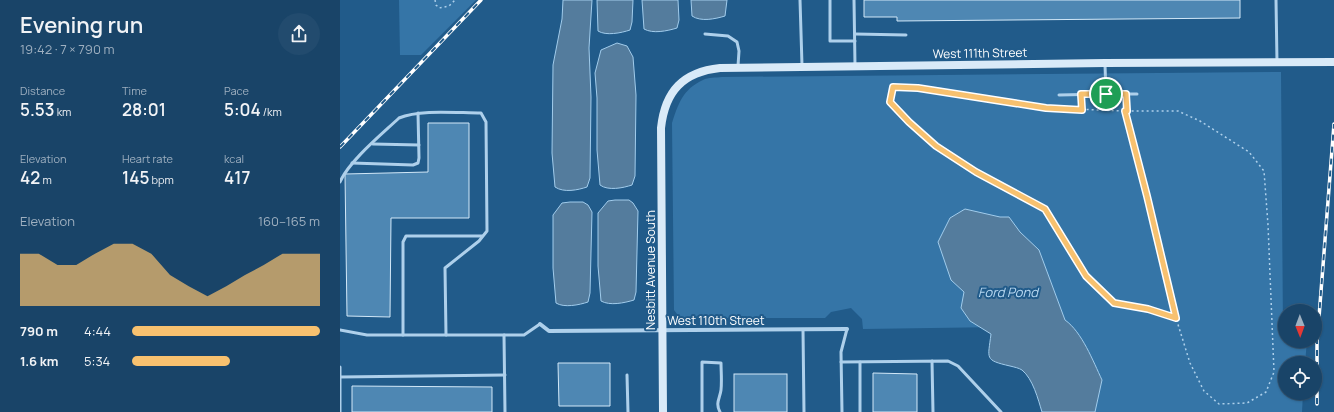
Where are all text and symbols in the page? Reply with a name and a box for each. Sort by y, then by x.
text: Evening run [20,10,143,40]
button: share [278,13,320,55]
text: 19:42 · 7 × 790 m [20,40,114,58]
street label: West 111th Street [933,44,1028,62]
pin [1089,77,1123,111]
text: Distance [20,83,65,98]
text: Time [122,83,147,98]
text: Pace [224,83,249,98]
icon: arrive [1095,83,1117,105]
text: 5.53 [20,98,54,121]
text: 28:01 [122,98,166,121]
text: 5:04 [224,98,261,121]
text: km [54,104,71,119]
text: /km [261,104,282,119]
text: Elevation [20,151,66,166]
text: Heart rate [122,151,173,166]
text: kcal [224,151,244,166]
text: 42 [20,166,40,189]
text: 145 [122,166,149,189]
text: 417 [224,166,250,189]
text: m [40,172,52,187]
text: bpm [149,172,174,187]
street label: Nesbitt Avenue South [642,210,659,330]
text: Elevation [20,212,75,230]
text: 160–165 m [258,212,320,230]
water label: Ford Pond [978,283,1040,301]
north arrow [1278,304,1322,348]
map controls [1278,304,1322,400]
street label: West 110th Street [667,312,765,329]
text: 790 m [20,322,58,340]
text: 4:44 [84,322,111,340]
text: 1.6 km [20,352,58,370]
text: 5:34 [84,352,110,370]
button: locate [1278,356,1322,400]

